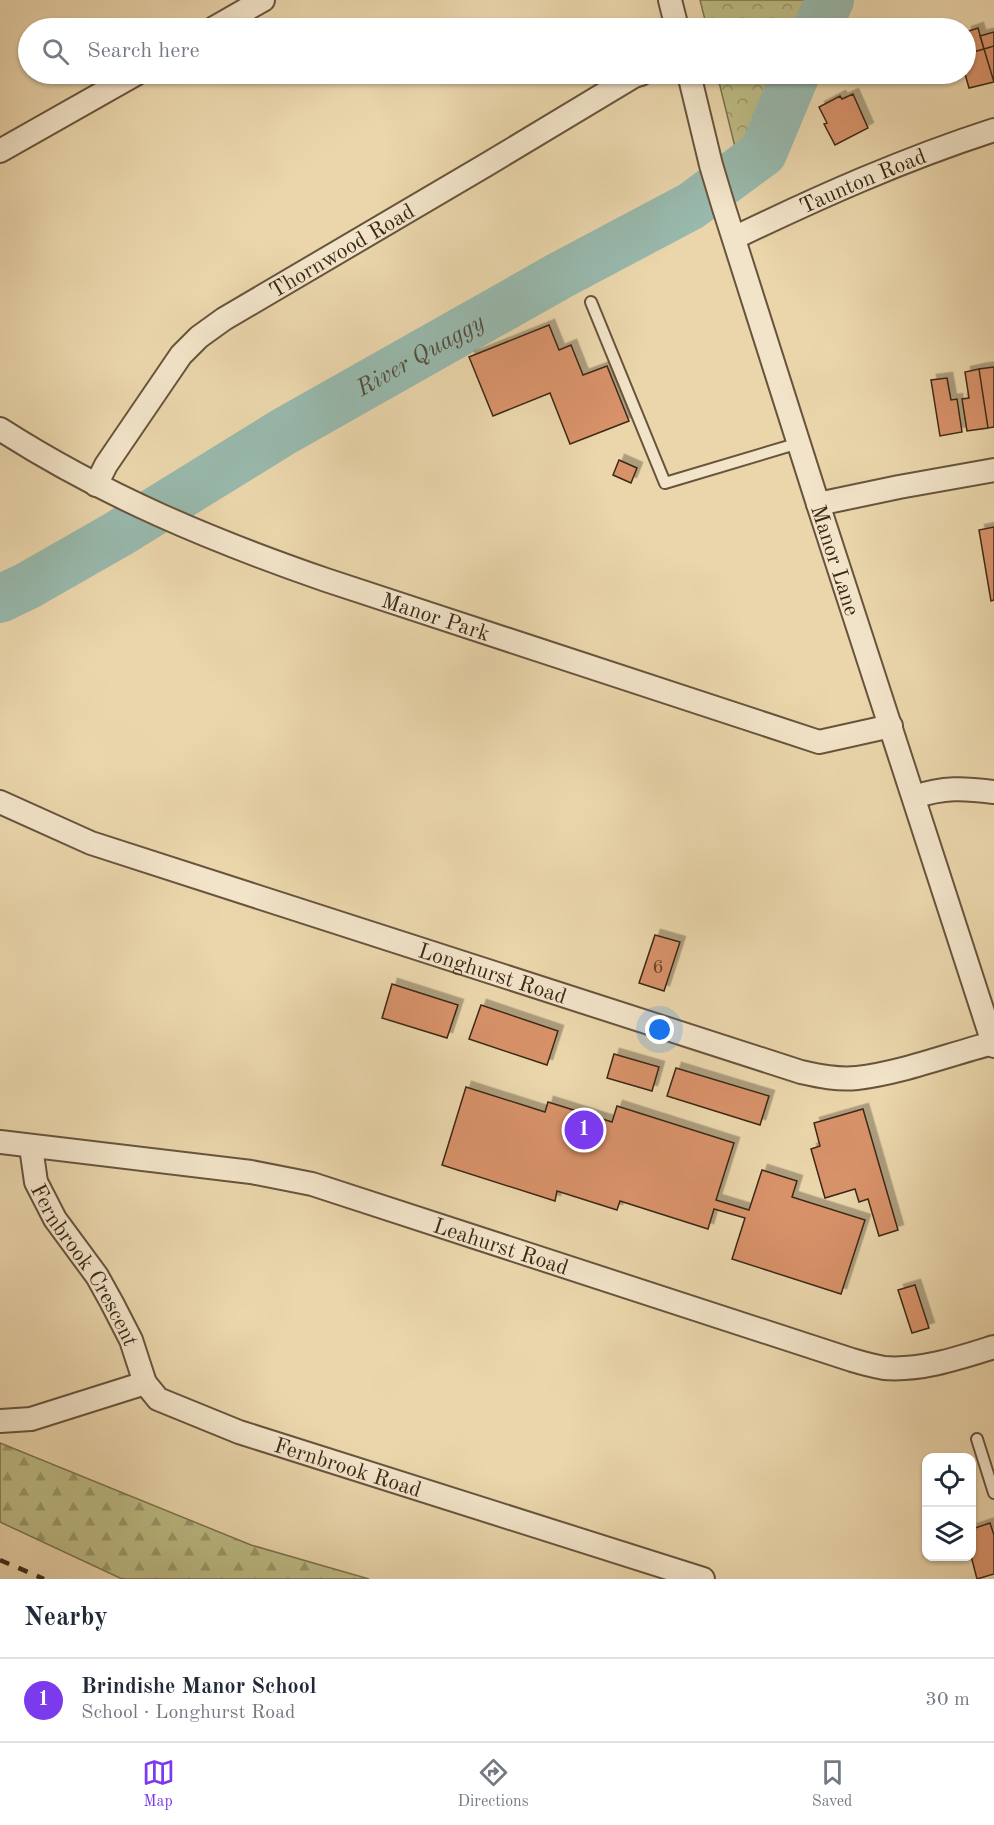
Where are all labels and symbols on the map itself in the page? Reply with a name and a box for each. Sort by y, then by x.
street label: Taunton Road [797,146,929,218]
street label: Thornwood Road [266,201,419,303]
water label: River Quaggy [352,311,489,402]
street label: Manor Lane [806,503,863,619]
street label: Manor Park [378,590,492,646]
street label: Longhurst Road [415,940,569,1009]
house number: 6 [652,958,664,978]
your location [645,1015,674,1044]
pin: 1 [564,1108,604,1152]
street label: Fernbrook Crescent [26,1181,141,1349]
street label: Leahurst Road [430,1215,571,1280]
street label: Fernbrook Road [271,1435,424,1502]

